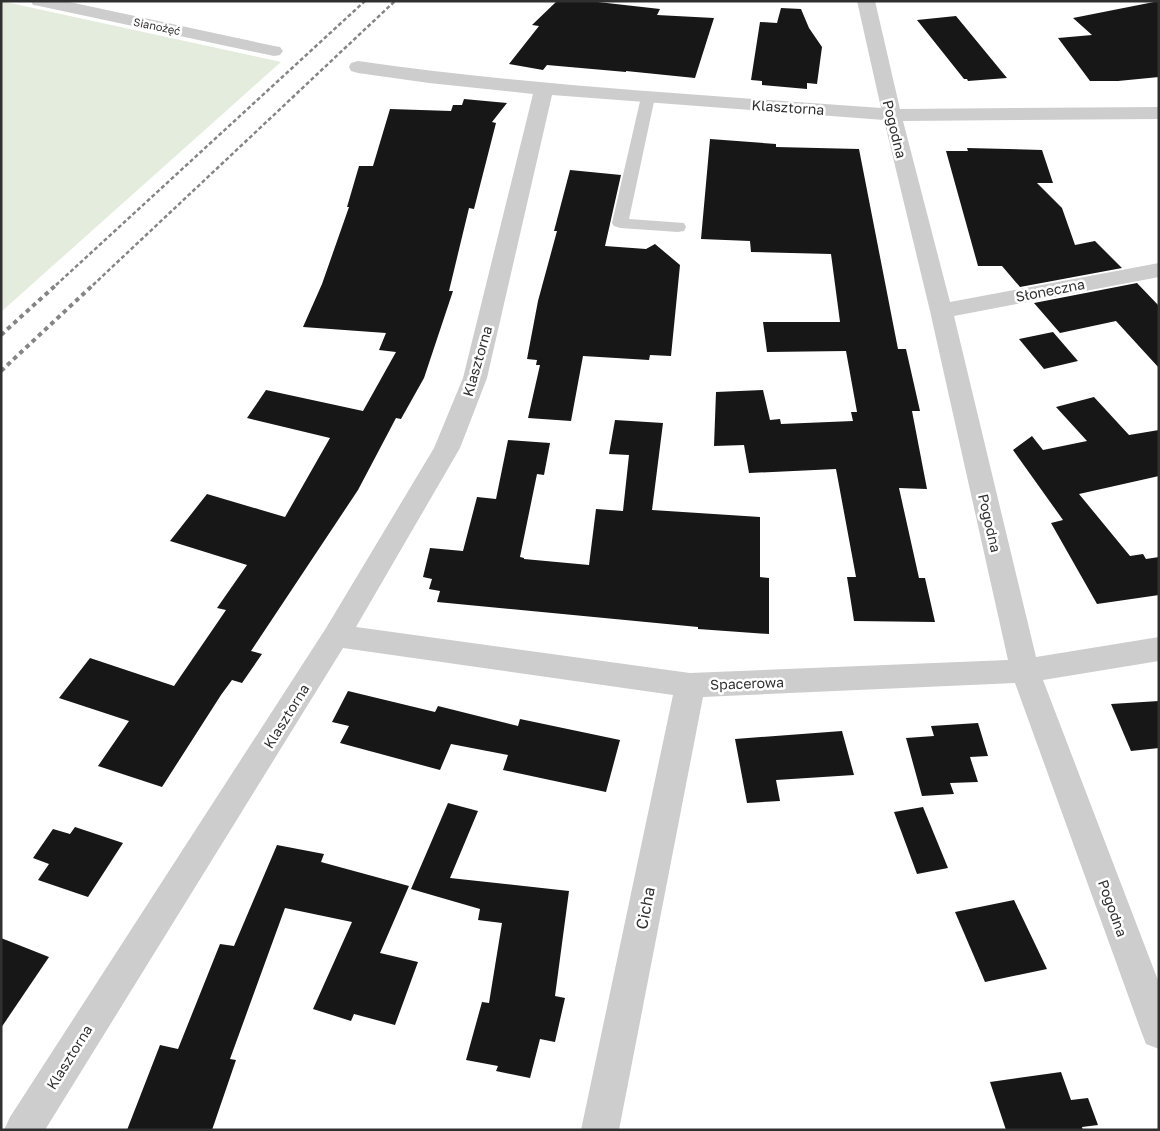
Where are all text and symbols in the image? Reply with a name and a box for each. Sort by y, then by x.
street label: Sianożęć [132,15,182,37]
street label: Klasztorna [751,96,825,118]
street label: Pogodna [880,98,910,160]
street label: Słoneczna [1014,275,1086,305]
street label: Klasztorna [459,324,495,398]
street label: Pogodna [975,492,1005,554]
street label: Spacerowa [710,673,784,693]
street label: Klasztorna [260,681,312,751]
street label: Pogodna [1095,877,1131,939]
street label: Cicha [631,885,659,931]
street label: Klasztorna [43,1022,95,1092]

